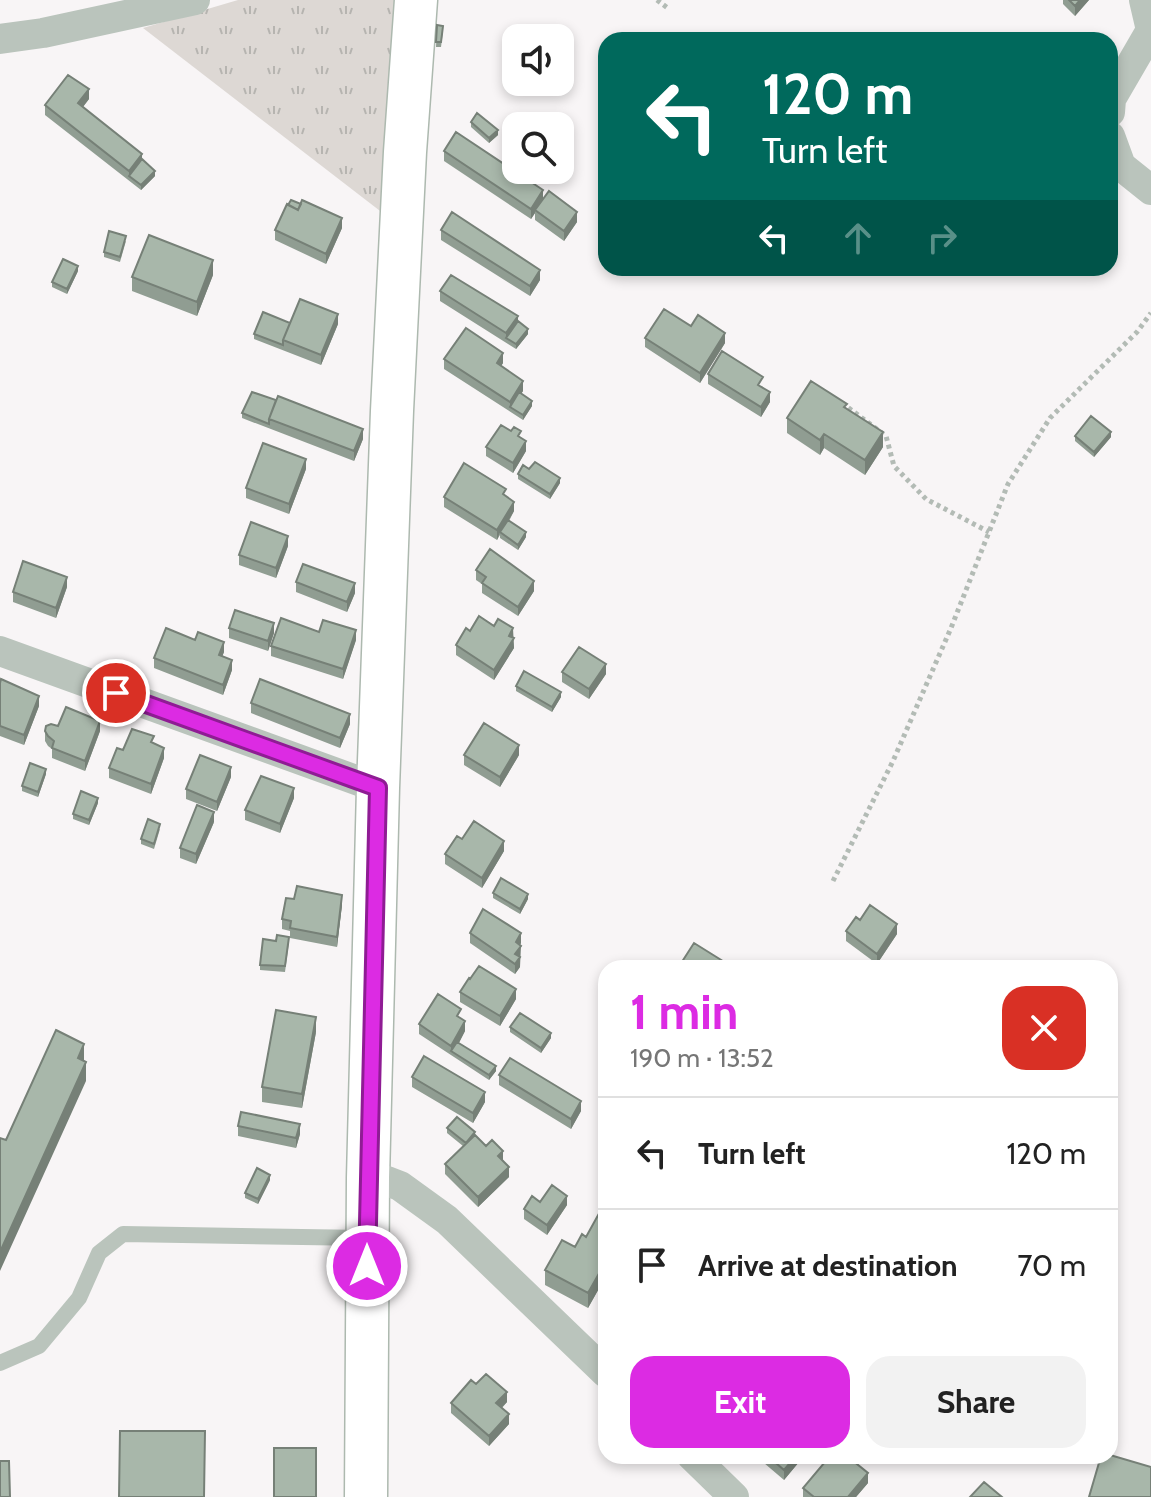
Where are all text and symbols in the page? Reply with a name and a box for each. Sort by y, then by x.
map controls [502,24,574,184]
button: sound [502,24,574,96]
text: 120 m [762,60,913,128]
icon: left [630,64,734,168]
button: search [502,112,574,184]
text: Turn left [762,128,887,172]
icon: left [752,216,796,260]
icon: ahead [836,216,880,260]
icon: right [920,216,964,260]
pin [82,659,150,727]
icon: arrive [94,671,138,715]
text: 1 min [630,983,738,1041]
button: close [1002,986,1086,1070]
text: 190 m · 13:52 [630,1042,774,1074]
icon: left [630,1131,674,1175]
text: Turn left [698,1135,806,1172]
text: 120 m [1006,1135,1086,1172]
position arrow [325,1224,409,1308]
icon: arrive [630,1243,674,1287]
text: Arrive at destination [698,1247,958,1284]
text: 70 m [1017,1247,1086,1284]
button: Exit [630,1356,850,1448]
button: Share [866,1356,1086,1448]

